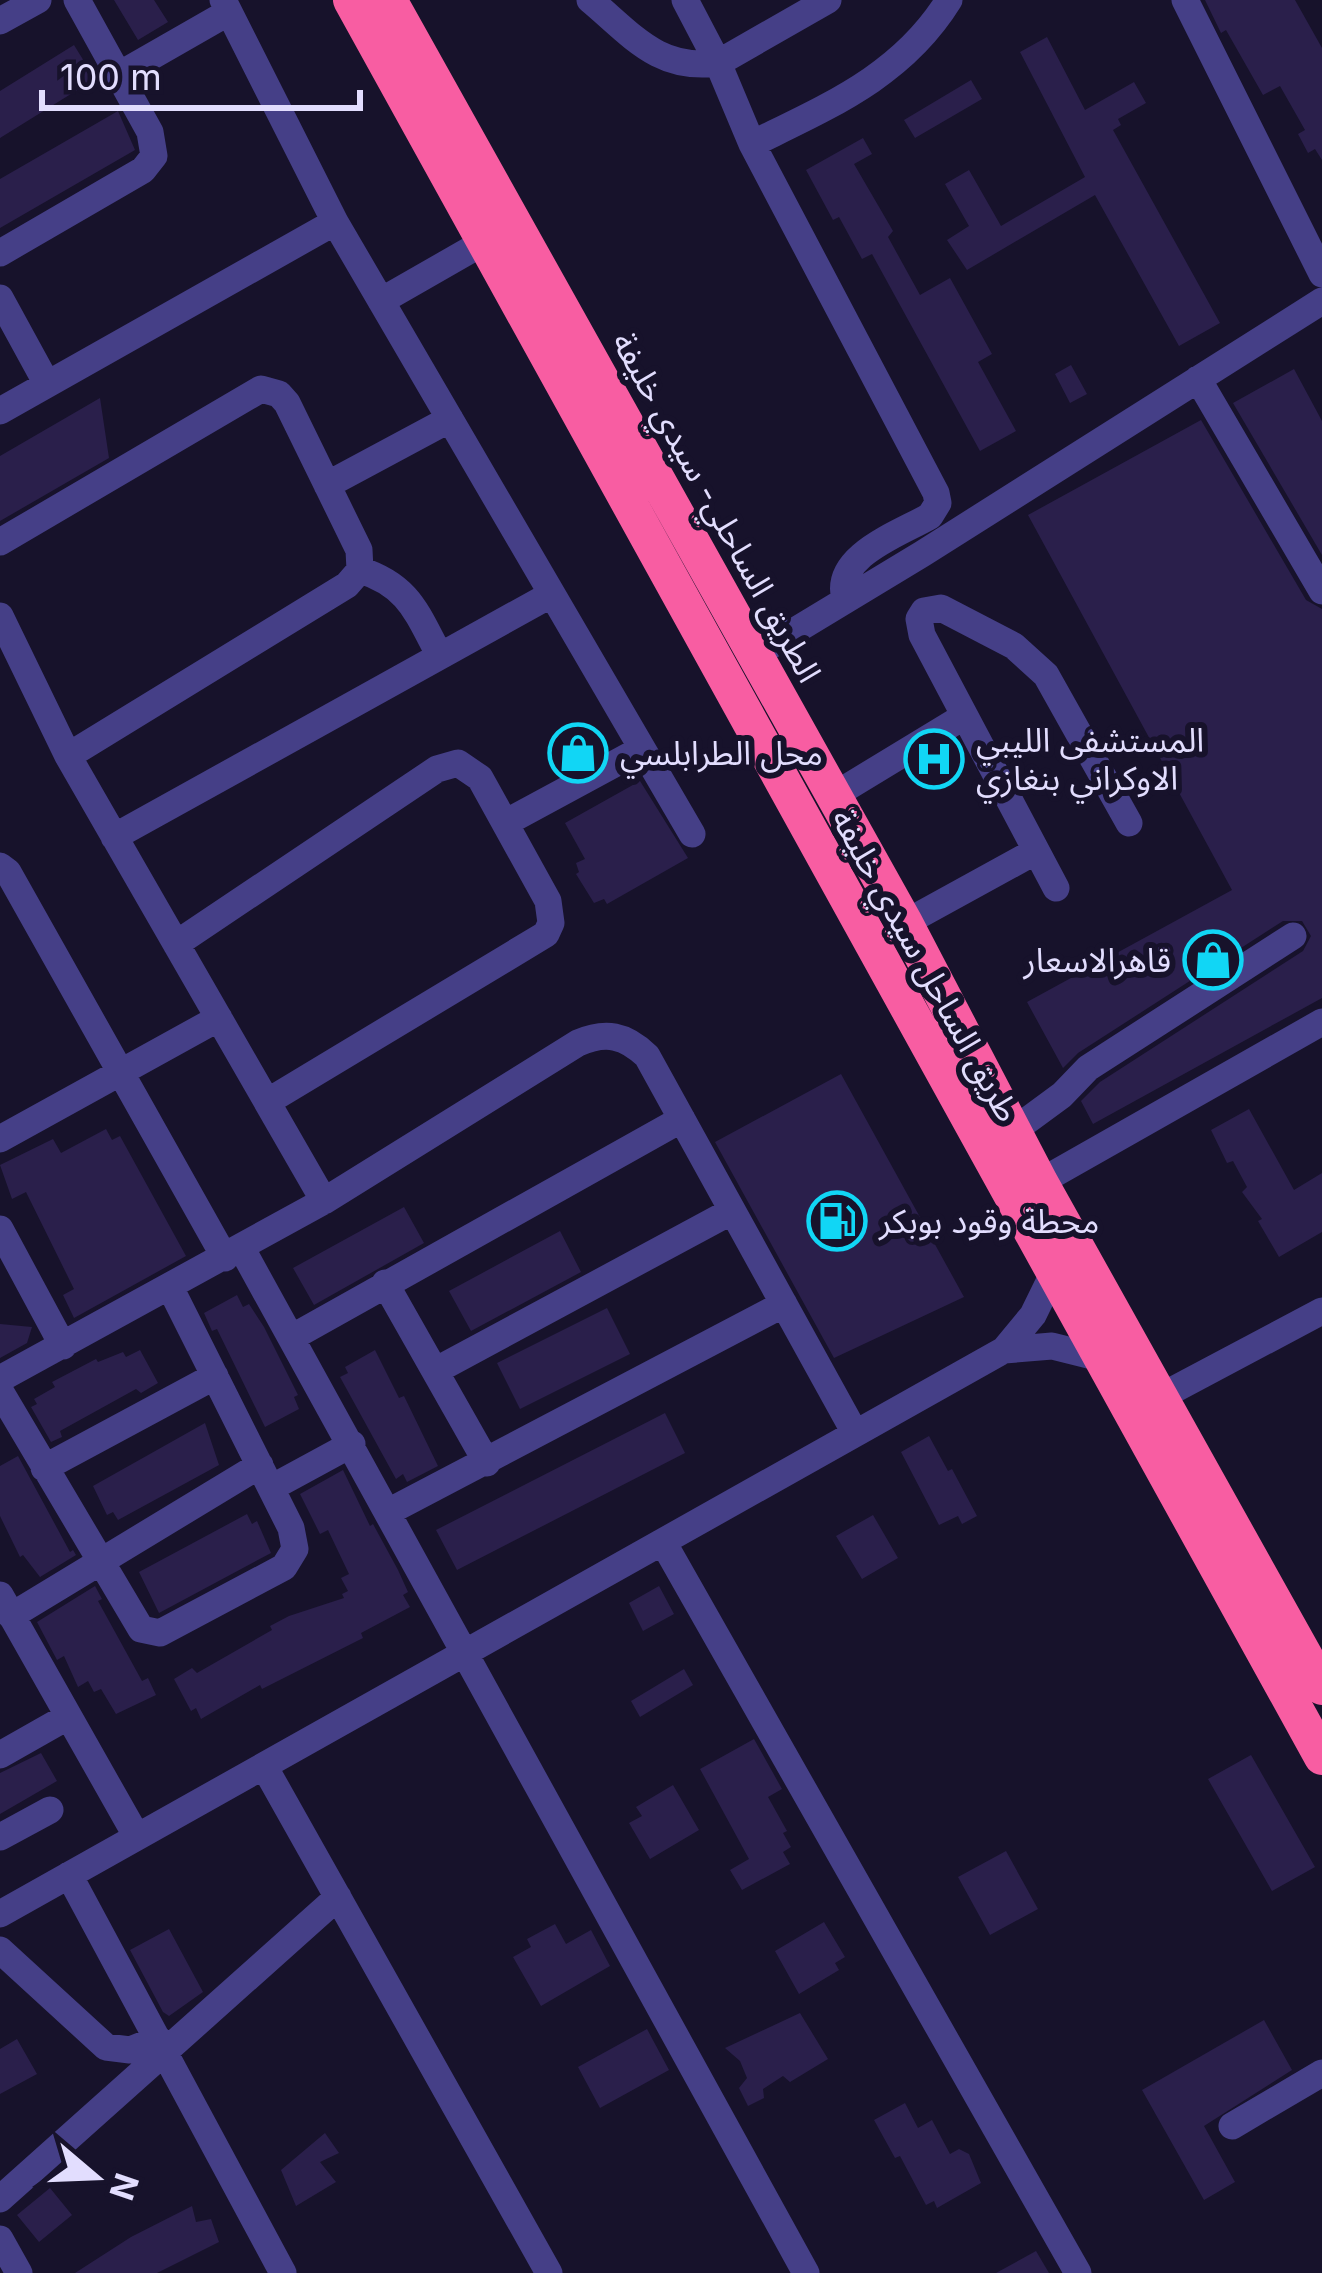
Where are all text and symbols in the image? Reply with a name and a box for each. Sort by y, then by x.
scale bar [42,36,360,110]
text: 100 m [60,55,162,99]
street label: الطريق الساحلي- سيدي خليفة [599,325,830,692]
place label: المستشفى الليبي الاوكراني بنغازي [976,720,1204,804]
shop icon: محل الطرابلسي [547,722,609,784]
hospital icon: المستشفى الليبي الاوكراني بنغازي [903,728,965,790]
place label: محل الطرابلسي [620,733,823,779]
street label: طريق الساحل سيدي خليفة [818,802,1029,1131]
shop icon: قاهرالاسعار [1182,929,1244,991]
place label: قاهرالاسعار [1023,940,1171,980]
fuel station icon: محطة وقود بوبكر [806,1190,868,1252]
place label: محطة وقود بوبكر [878,1201,1099,1241]
north arrow [36,2117,156,2237]
text: N [101,2168,147,2205]

